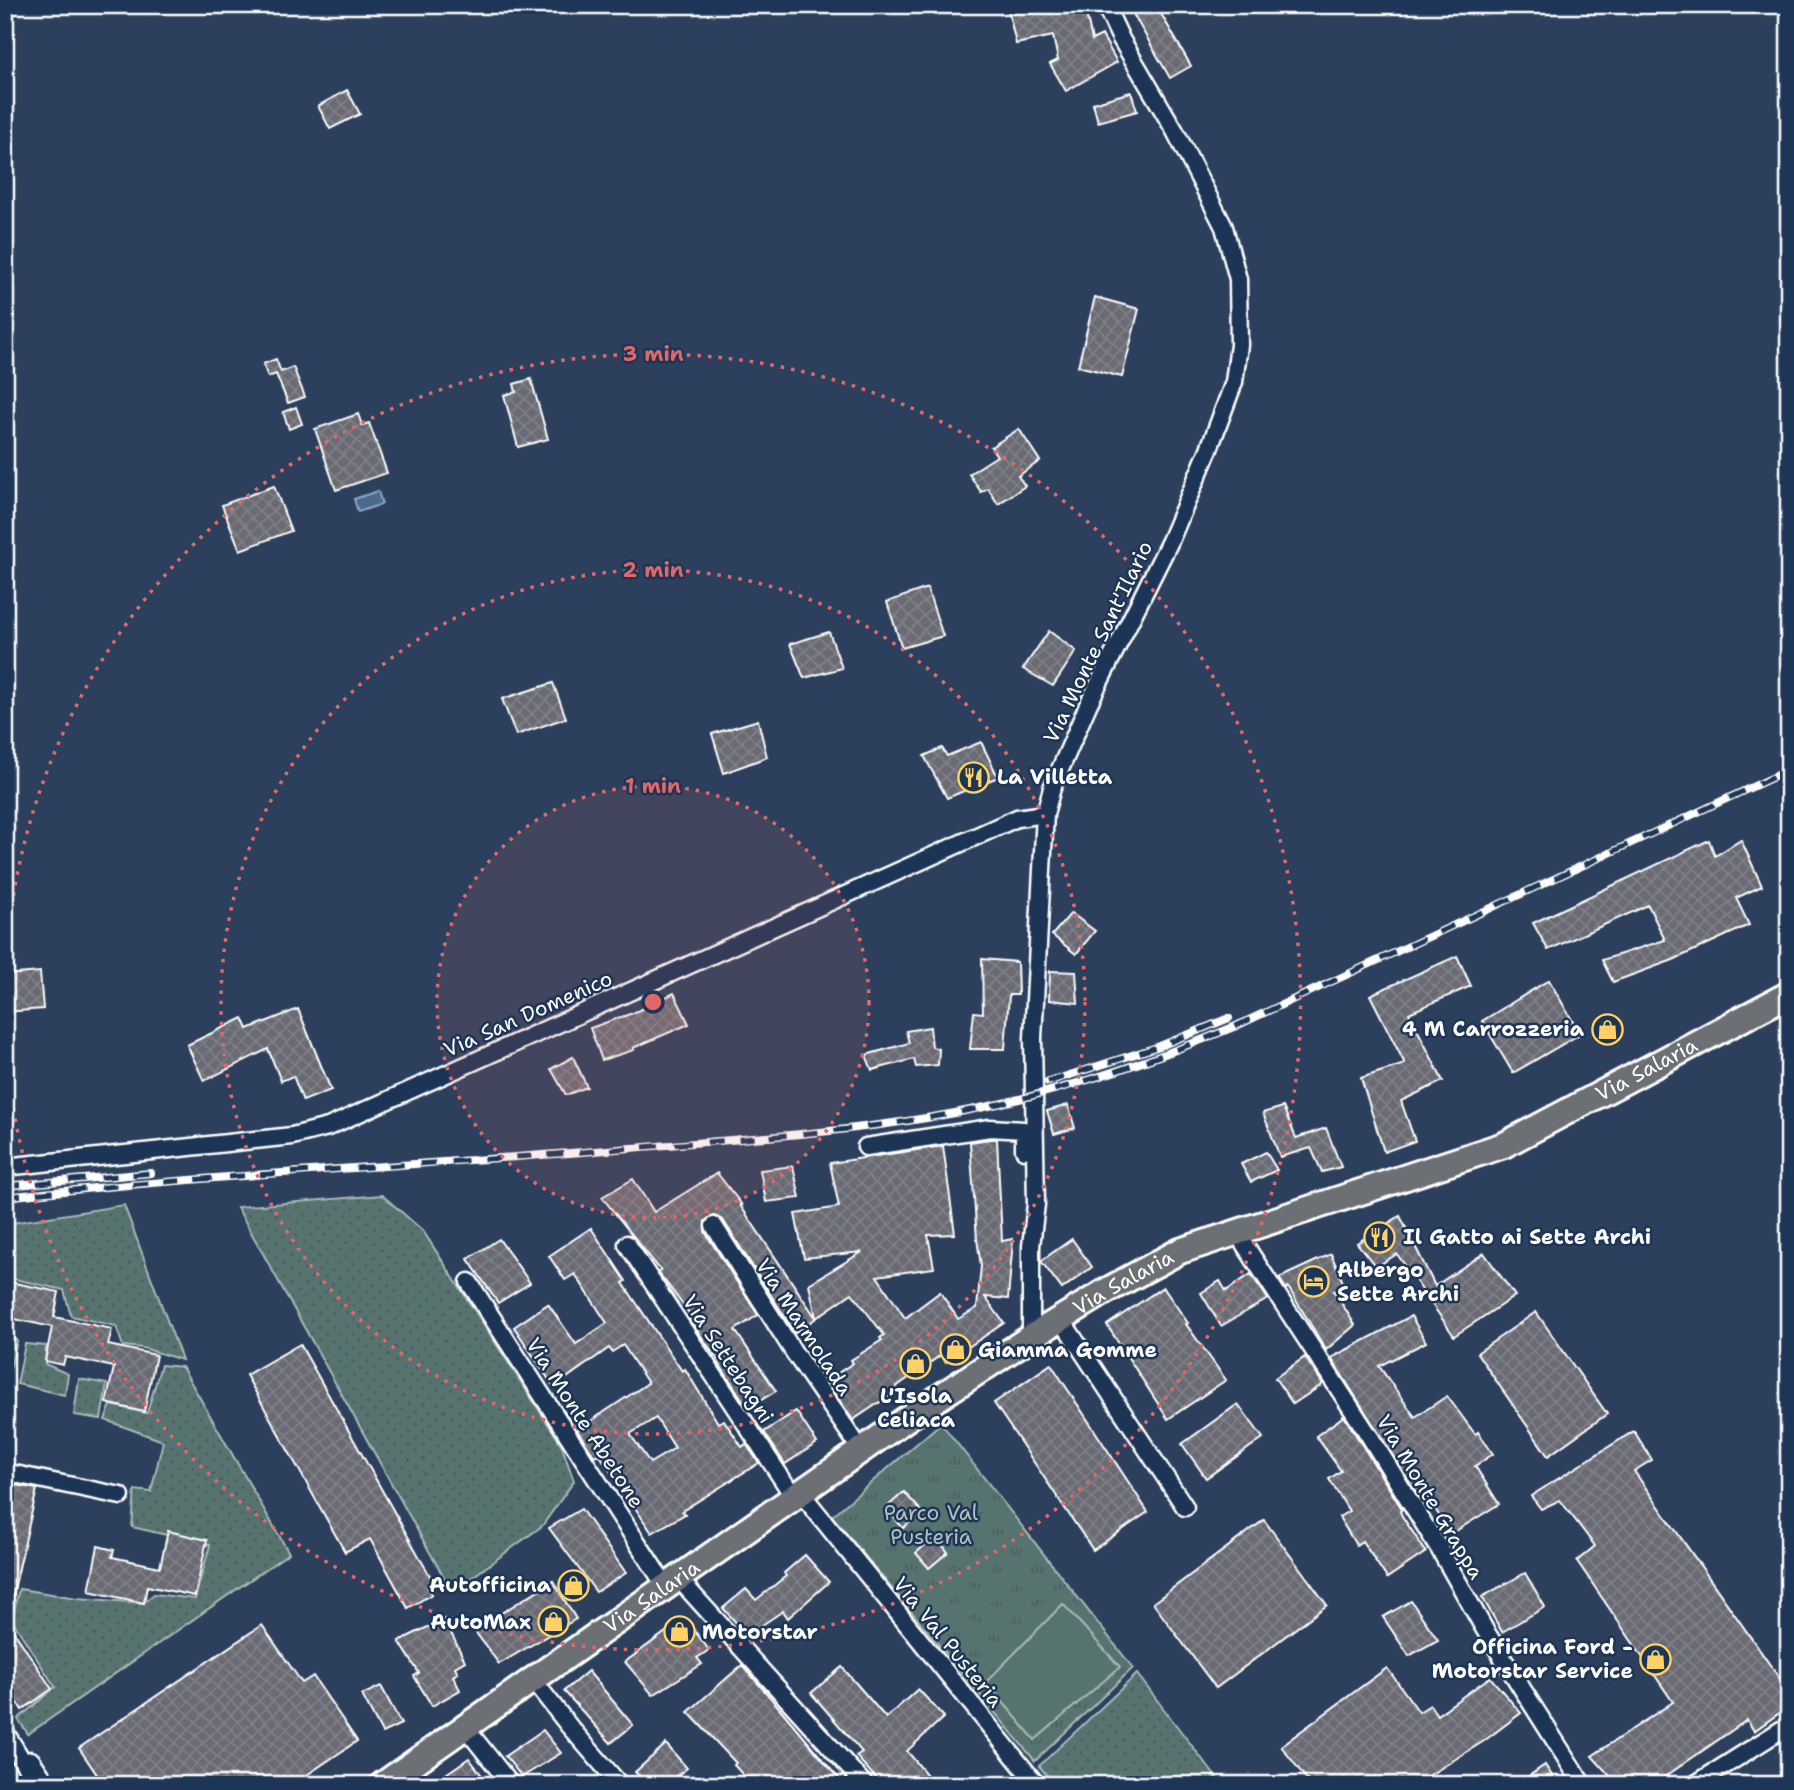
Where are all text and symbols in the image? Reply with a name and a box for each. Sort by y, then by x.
text: 3 min [622,340,684,368]
street label: Via Monte Sant'Ilario [1037,536,1159,748]
text: 2 min [622,556,684,584]
restaurant icon: La Villetta [957,760,991,794]
place label: La Villetta [997,763,1113,791]
text: 1 min [625,772,681,800]
street label: Via San Domenico [439,964,617,1064]
centre of rings [641,990,665,1014]
shop icon: 4 M Carrozzeria [1590,1012,1624,1046]
place label: 4 M Carrozzeria [1402,1015,1585,1043]
street label: Via Salaria [1591,1031,1702,1108]
restaurant icon: Il Gatto ai Sette Archi [1363,1220,1397,1254]
place label: Il Gatto ai Sette Archi [1403,1223,1651,1251]
street label: Via Salaria [1068,1243,1179,1322]
street label: Via Marmolada [749,1253,859,1401]
place label: Albergo Sette Archi [1337,1256,1459,1308]
hotel icon: Albergo Sette Archi [1297,1265,1331,1299]
street label: Via Settebagni [676,1289,780,1429]
street label: Via Monte Abetone [519,1332,651,1514]
shop icon: Giamma Gomme [938,1333,972,1367]
place label: Giamma Gomme [978,1336,1157,1364]
shop icon: L'Isola Celiaca [899,1347,933,1381]
place label: L'Isola Celiaca [877,1382,956,1434]
street label: Via Monte Grappa [1370,1410,1490,1584]
park label: Parco Val Pusteria [884,1499,979,1551]
street label: Via Salaria [598,1553,705,1640]
shop icon: Autofficina [557,1568,591,1602]
place label: Autofficina [429,1571,552,1599]
street label: Via Val Pusteria [887,1571,1009,1713]
shop icon: AutoMax [537,1605,571,1639]
place label: AutoMax [430,1608,531,1636]
shop icon: Motorstar [662,1615,696,1649]
place label: Motorstar [702,1618,818,1646]
place label: Officina Ford - Motorstar Service [1432,1633,1633,1685]
shop icon: Officina Ford - Motorstar Service [1639,1642,1673,1676]

